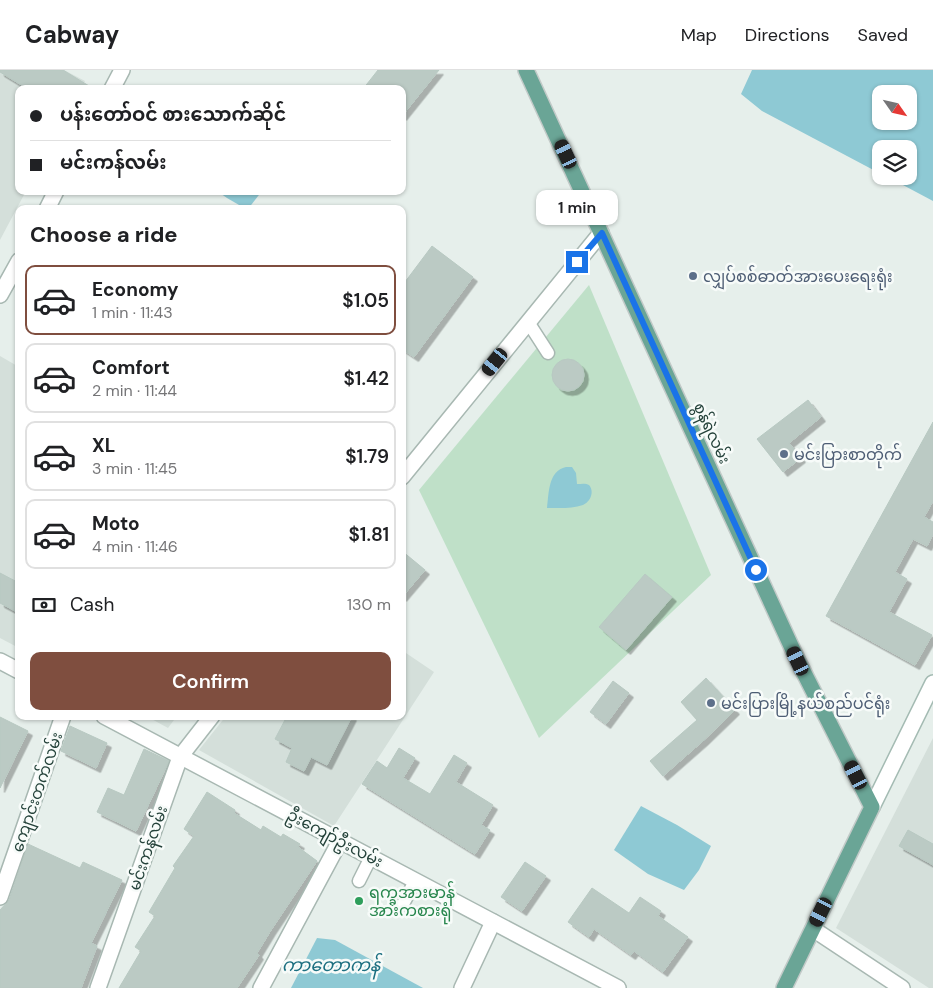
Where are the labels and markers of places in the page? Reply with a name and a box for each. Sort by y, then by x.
place label: လျှပ်စစ်ဓာတ်အားပေးရေးရုံး [703,265,893,291]
marker: လျှပ်စစ်ဓာတ်အားပေးရေးရုံး [687,270,699,282]
place label: မင်းပြားစာတိုက် [794,443,902,469]
marker: မင်းပြားစာတိုက် [778,448,790,460]
place label: မင်းပြားမြို့နယ်စည်ပင်ရုံး [721,692,890,718]
marker: မင်းပြားမြို့နယ်စည်ပင်ရုံး [705,697,717,709]
place label: ရက္ခအားမာန် အားကစားရုံ [369,881,455,925]
marker: ရက္ခအားမာန် အားကစားရုံ [353,895,365,907]

